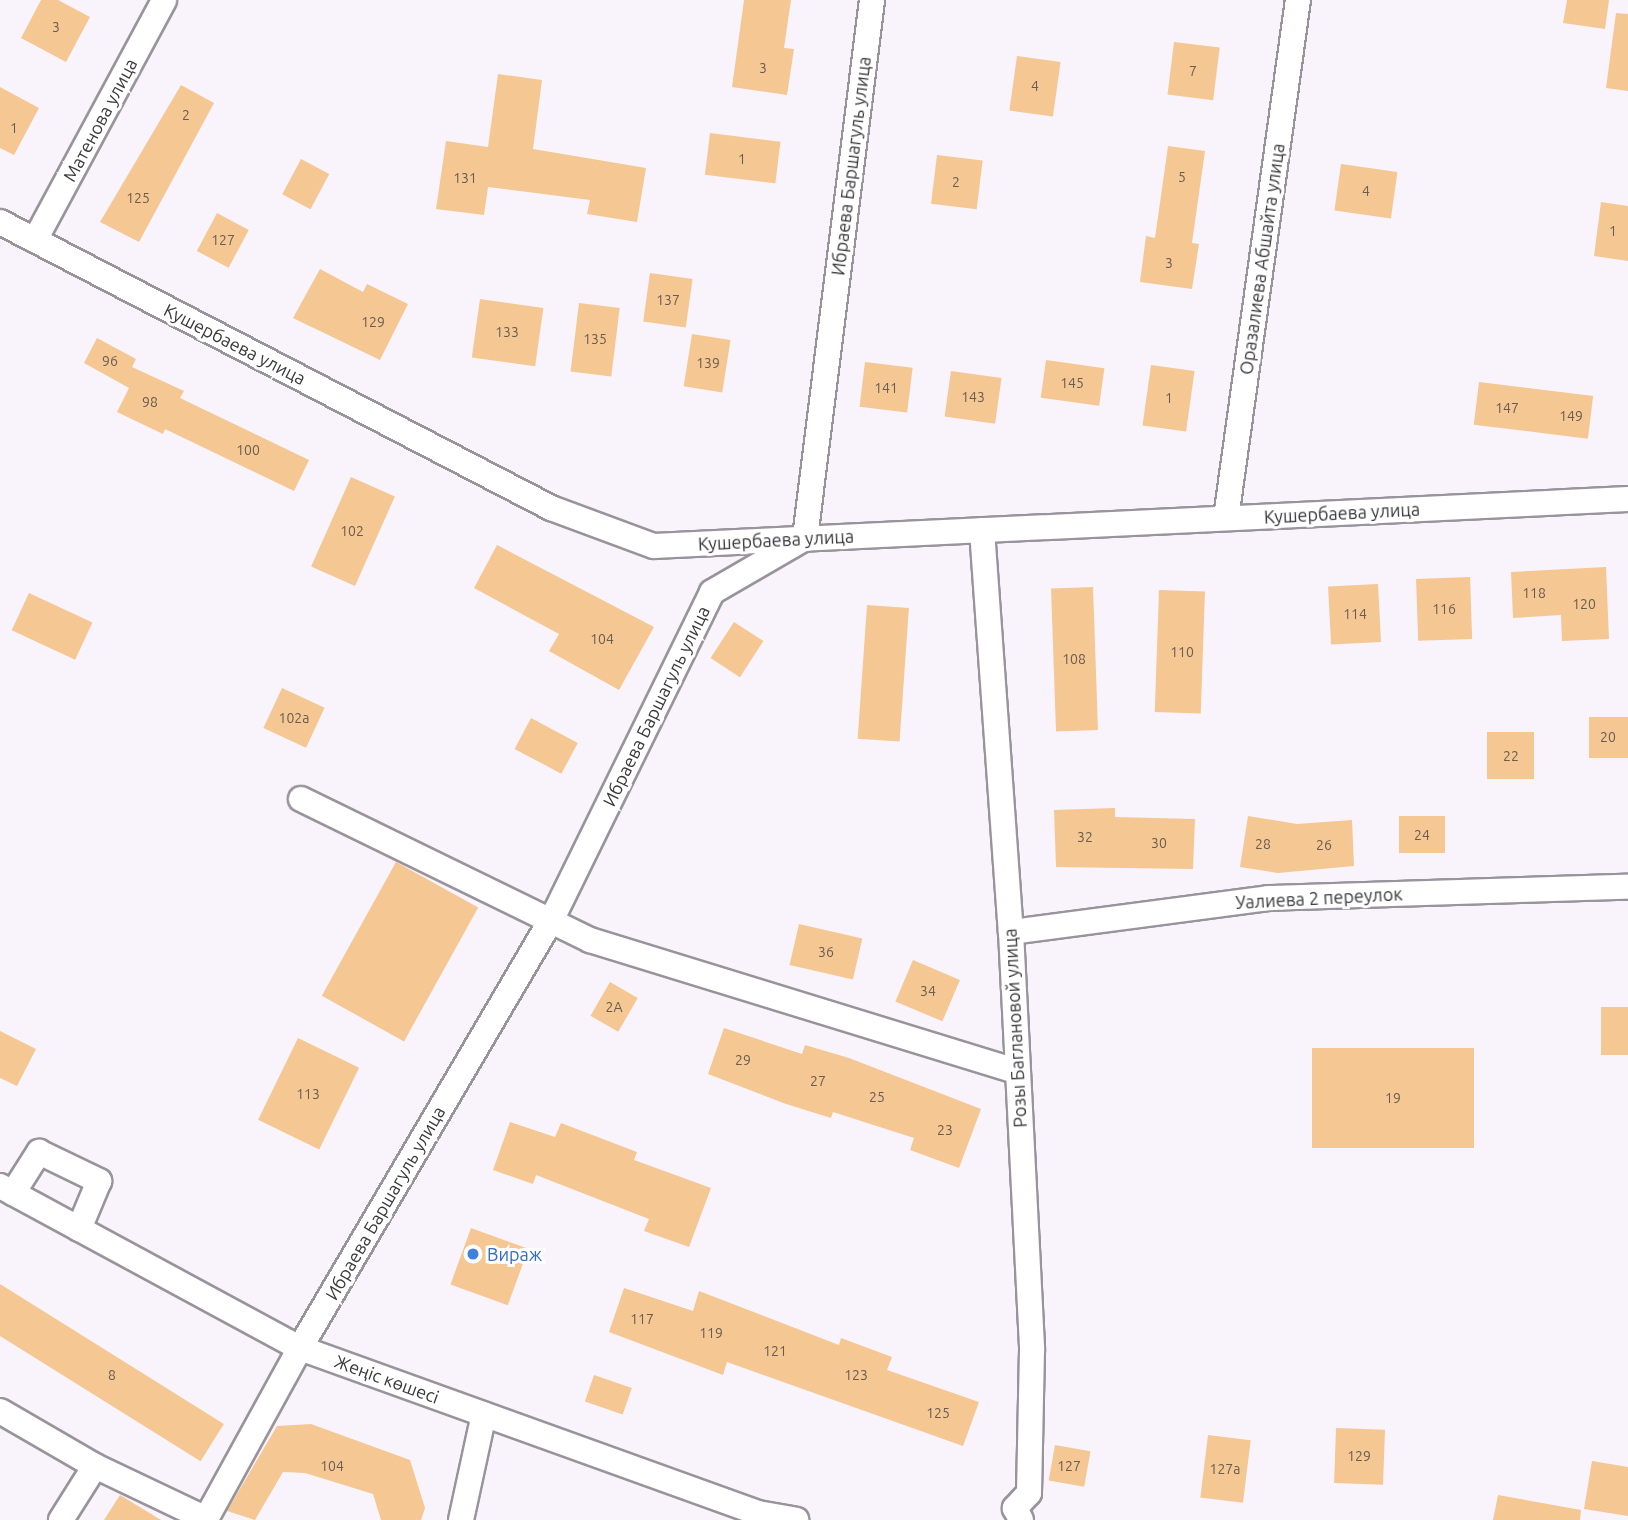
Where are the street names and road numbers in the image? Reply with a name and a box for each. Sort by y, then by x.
street label: Матенова улица [58,55,142,185]
street label: Ибраева Баршагуль улица [827,55,875,277]
street label: Оразалиева Абшайта улица [1235,142,1289,376]
street label: Кушербаева улица [160,299,310,389]
street label: Кушербаева улица [1263,498,1421,528]
street label: Кушербаева улица [697,525,855,555]
street label: Ибраева Баршагуль улица [598,602,714,810]
street label: Уалиева 2 переулок [1235,883,1403,913]
street label: Розы Баглановой улица [999,928,1031,1128]
street label: Ибраева Баршагуль улица [321,1102,449,1304]
street label: Жеңіс көшесі [332,1350,442,1408]

